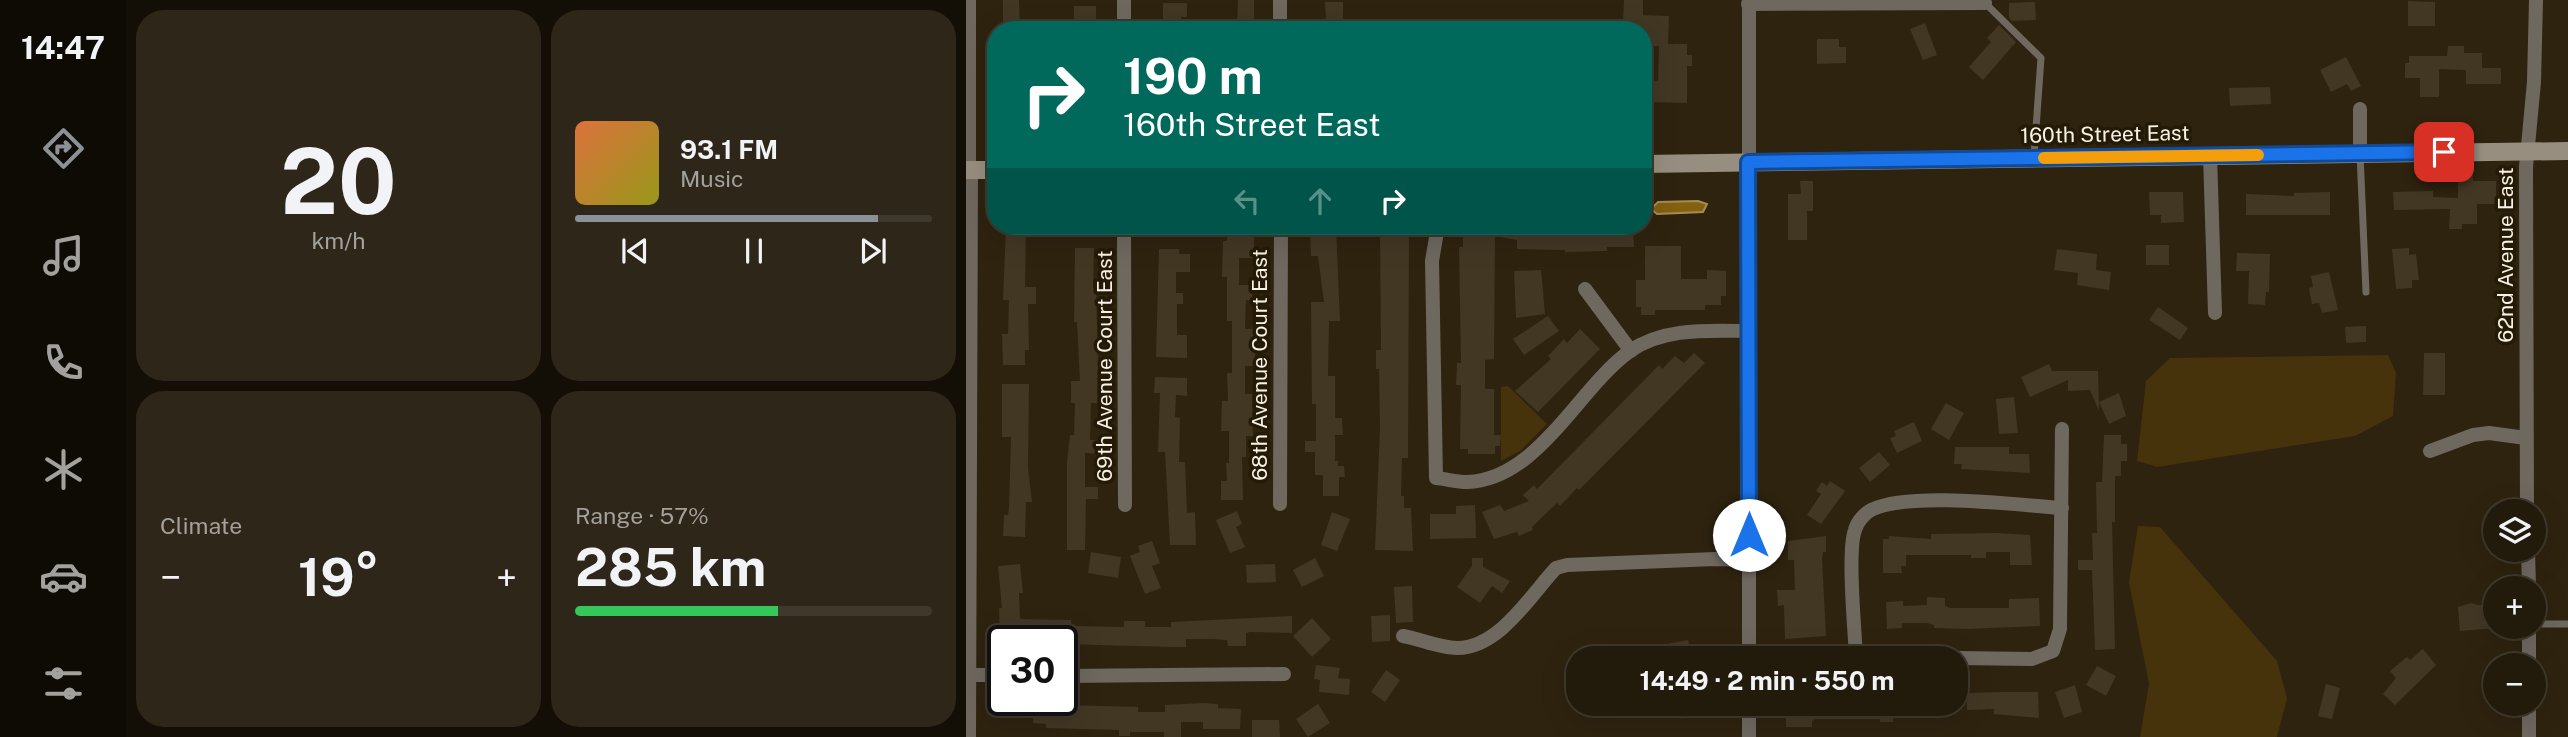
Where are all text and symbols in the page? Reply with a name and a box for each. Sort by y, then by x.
text: 14:47 [21,29,105,66]
text: 190 m [1123,47,1263,105]
icon: right [1008,49,1099,140]
text: 160th Street East [1123,106,1381,143]
street label: 160th Street East [2020,120,2190,148]
pin [2414,122,2474,182]
icon: directions [39,124,88,173]
text: 20 [280,128,397,234]
icon: arrive [2425,133,2463,171]
text: 93.1 FM [680,134,778,165]
text: Music [680,165,744,192]
street label: 62nd Avenue East [2493,167,2518,343]
icon: left [1228,182,1266,220]
icon: ahead [1301,182,1339,220]
icon: right [1374,182,1412,220]
text: km/h [311,227,366,254]
icon: music [39,231,88,280]
icon: previous [616,232,654,270]
icon: pause [735,232,773,270]
icon: next [854,232,892,270]
street label: 68th Avenue Court East [1247,249,1272,481]
street label: 69th Avenue Court East [1092,250,1117,482]
icon: phone [39,338,88,387]
icon: climate [39,445,88,494]
position arrow [1712,498,1786,572]
map controls [2483,499,2546,716]
button: layers [2483,499,2546,562]
text: Range · 57% [575,502,709,529]
text: Climate [160,512,242,539]
text: 285 km [575,537,766,598]
text: 19° [298,547,379,608]
icon: car [39,552,88,601]
text: − [160,555,181,600]
text: + [496,555,517,600]
button: + [2483,576,2546,639]
speed limit sign: 30 [987,625,1078,716]
button: − [2483,653,2546,716]
icon: filters [39,659,88,708]
text: 14:49 · 2 min · 550 m [1639,665,1895,696]

